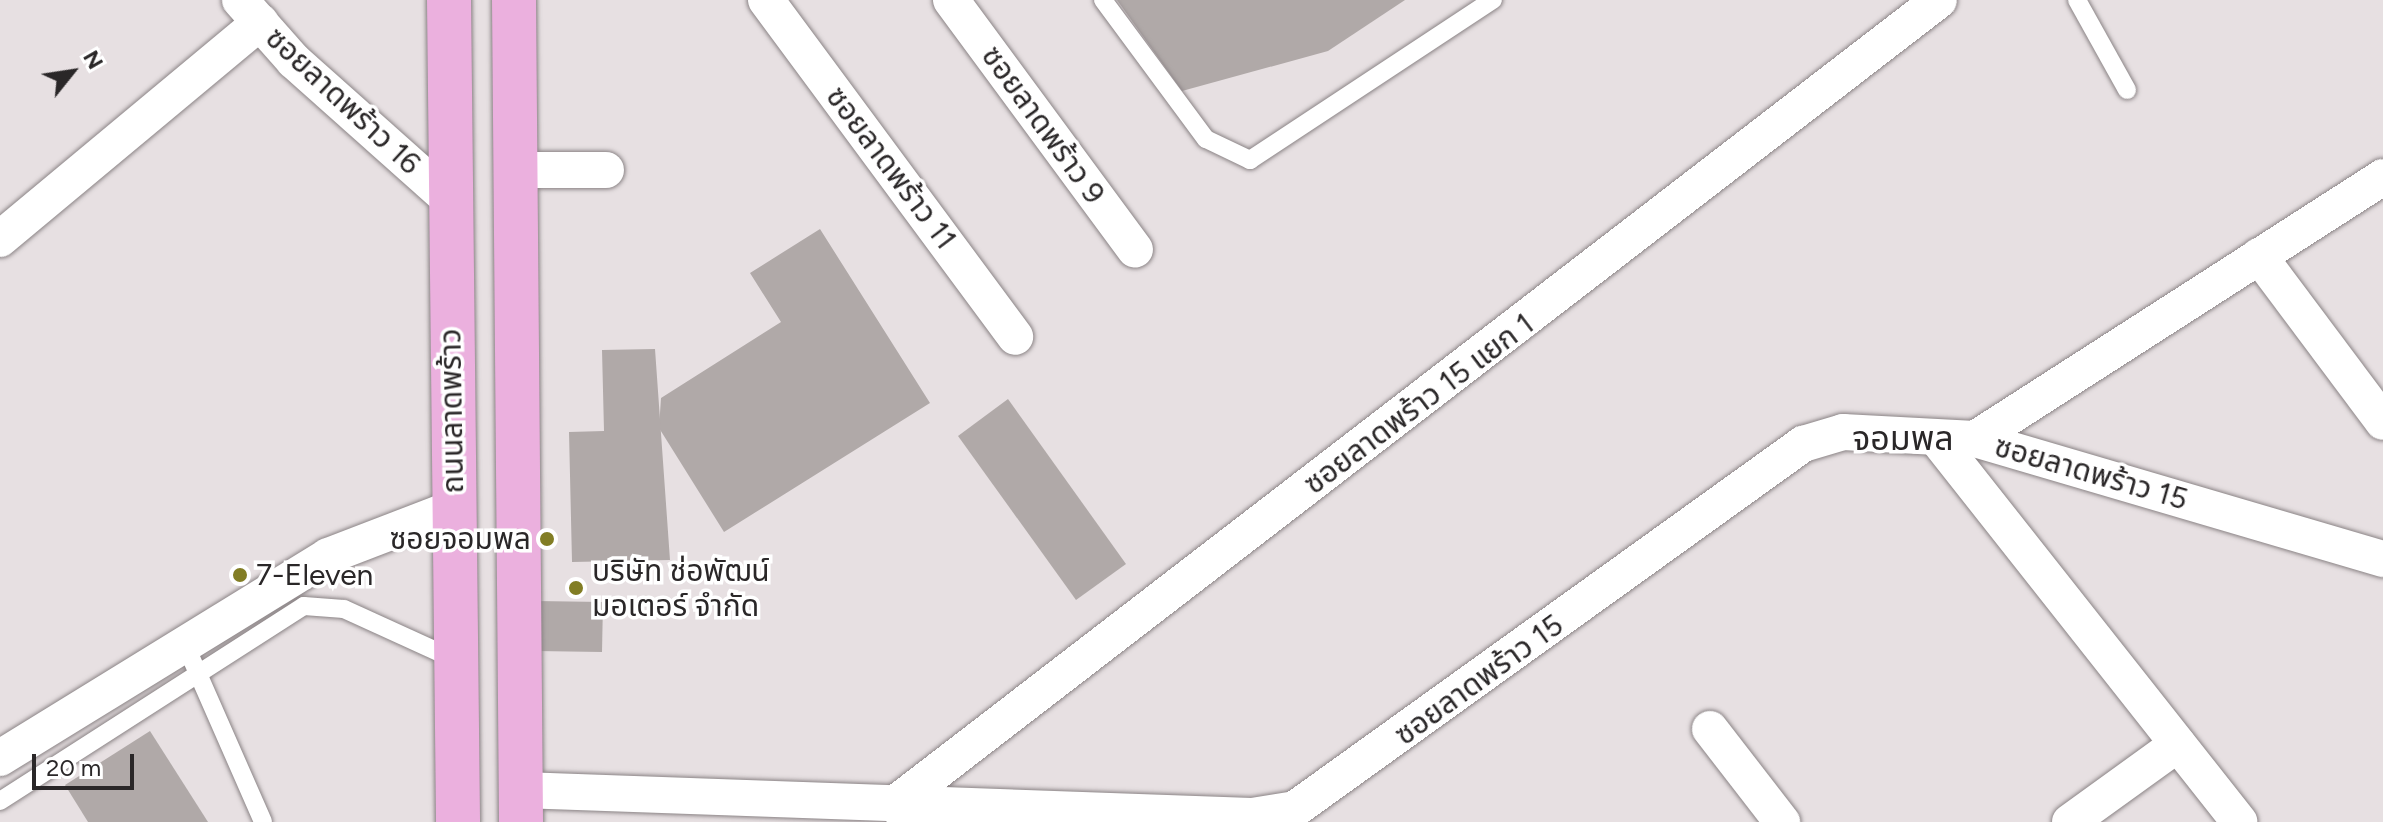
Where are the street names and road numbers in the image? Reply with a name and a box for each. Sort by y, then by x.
street label: ซอยลาดพร้าว 16 [258,20,428,182]
street label: ซอยลาดพร้าว 9 [974,39,1112,211]
street label: ซอยลาดพร้าว 11 [818,80,964,256]
street label: ซอยลาดพร้าว 15 แยก 1 [1297,306,1541,502]
street label: ถนนลาดพร้าว [433,328,471,494]
street label: ซอยลาดพร้าว 15 [1990,428,2192,518]
street label: ซอยลาดพร้าว 15 [1388,607,1570,753]

